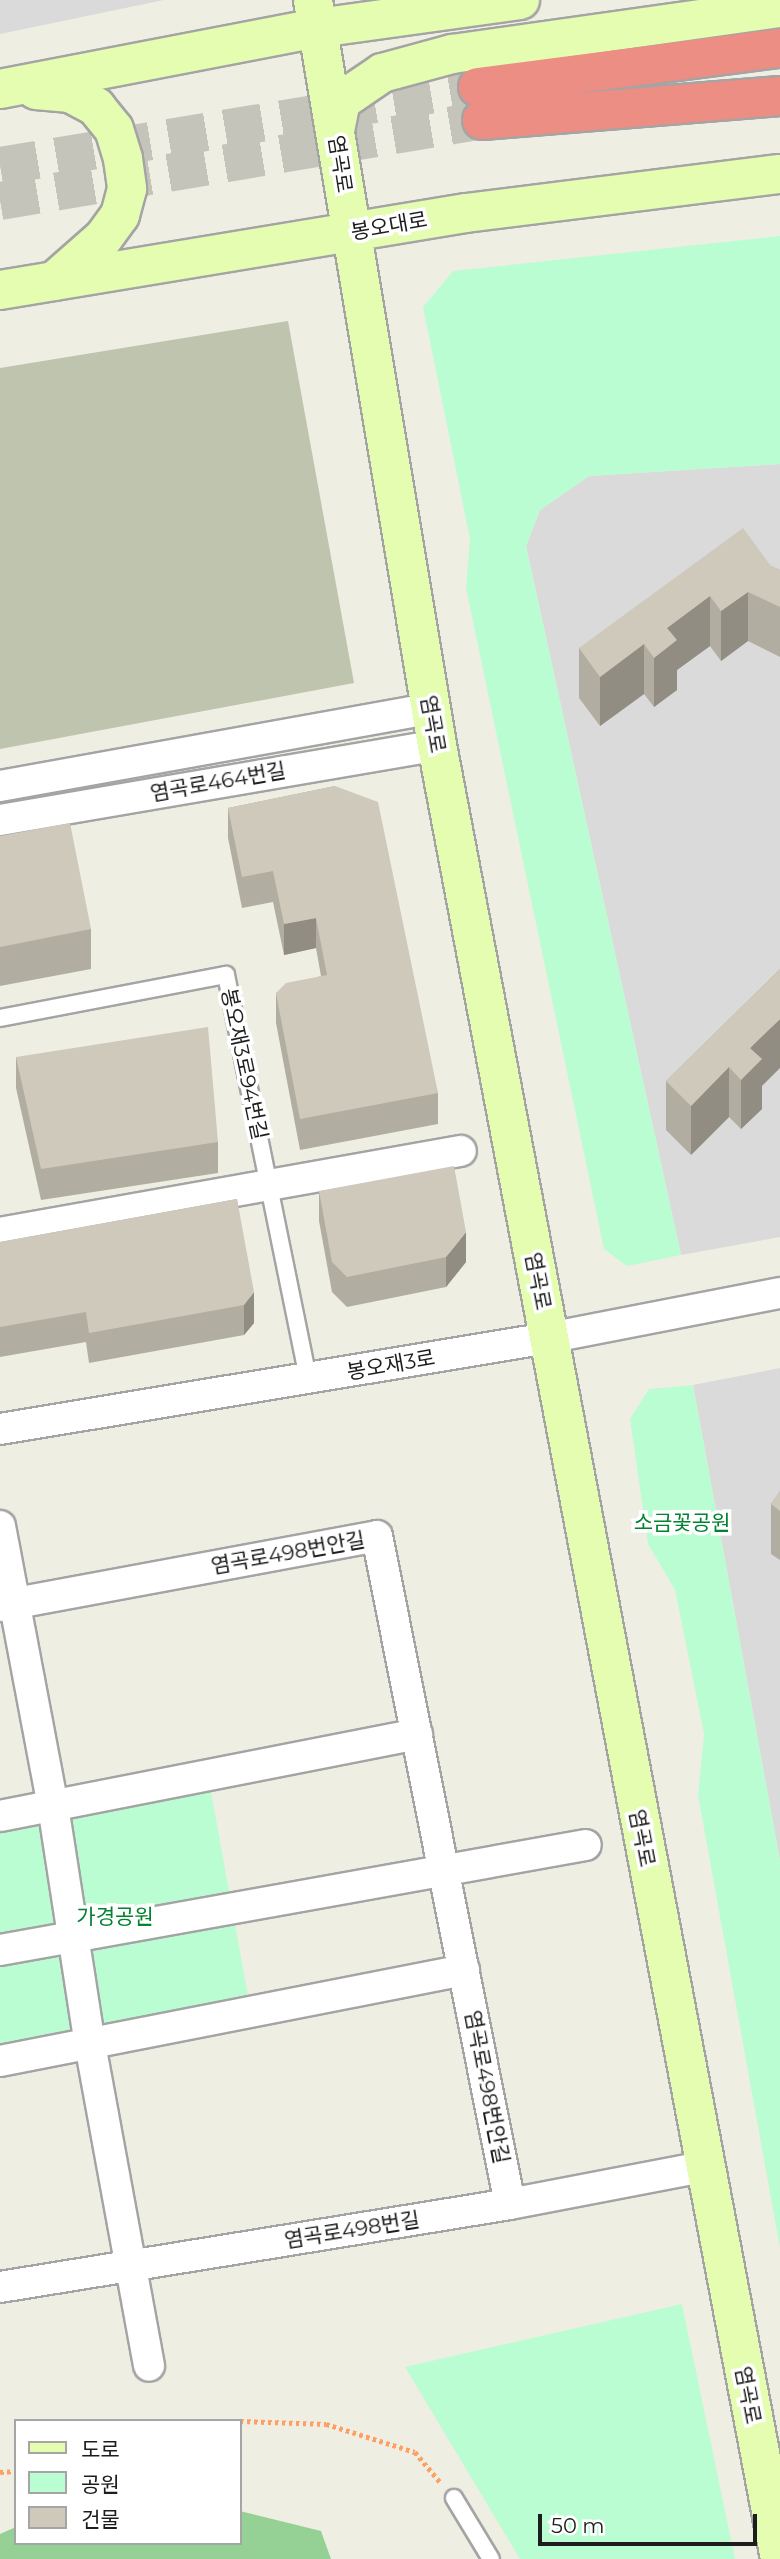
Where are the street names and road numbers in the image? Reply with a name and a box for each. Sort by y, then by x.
street label: 염곡로 [323,133,357,195]
street label: 봉오대로 [349,207,429,245]
street label: 염곡로 [416,693,450,755]
street label: 염곡로464번길 [148,758,288,806]
street label: 봉오재3로94번길 [216,986,272,1142]
street label: 염곡로 [520,1250,556,1312]
street label: 봉오재3로 [345,1345,437,1385]
street label: 염곡로498번안길 [209,1527,367,1579]
street label: 염곡로 [624,1807,660,1869]
street label: 염곡로498번안길 [460,2008,514,2166]
street label: 염곡로498번길 [283,2207,421,2253]
street label: 염곡로 [730,2364,766,2426]

